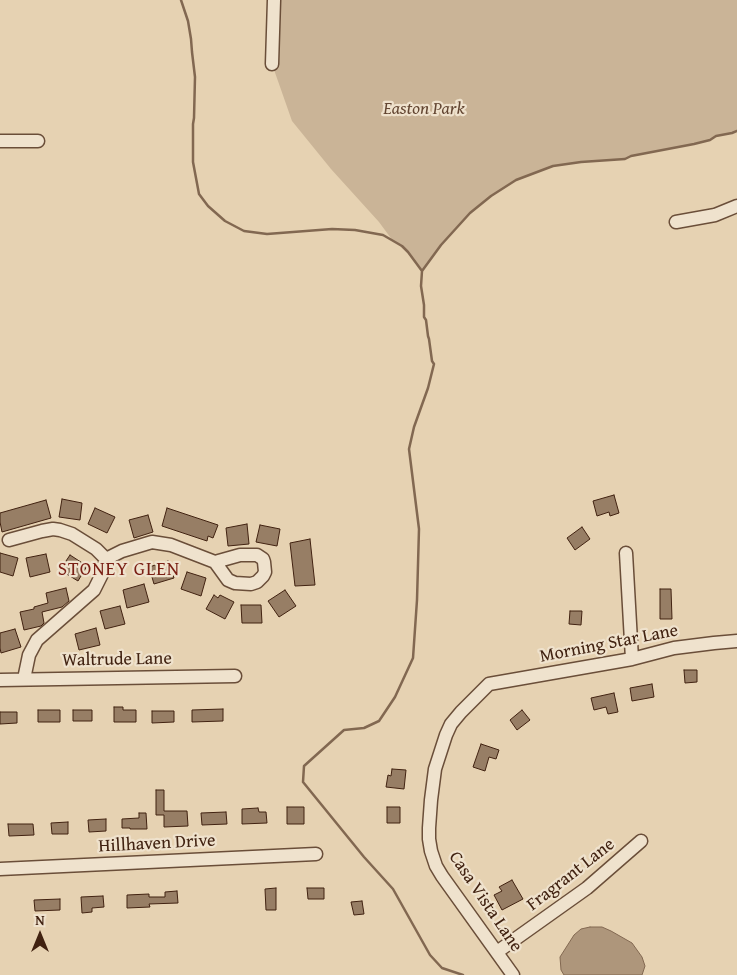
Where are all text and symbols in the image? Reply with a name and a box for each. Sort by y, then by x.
park label: Easton Park [383,98,465,120]
district label: STONEY GLEN [56,559,182,581]
street label: Morning Star Lane [538,620,680,668]
street label: Waltrude Lane [62,648,172,672]
street label: Hillhaven Drive [98,830,216,858]
street label: Fragrant Lane [523,834,619,916]
street label: Casa Vista Lane [443,848,527,956]
north arrow [15,910,65,960]
text: N [35,910,45,930]

